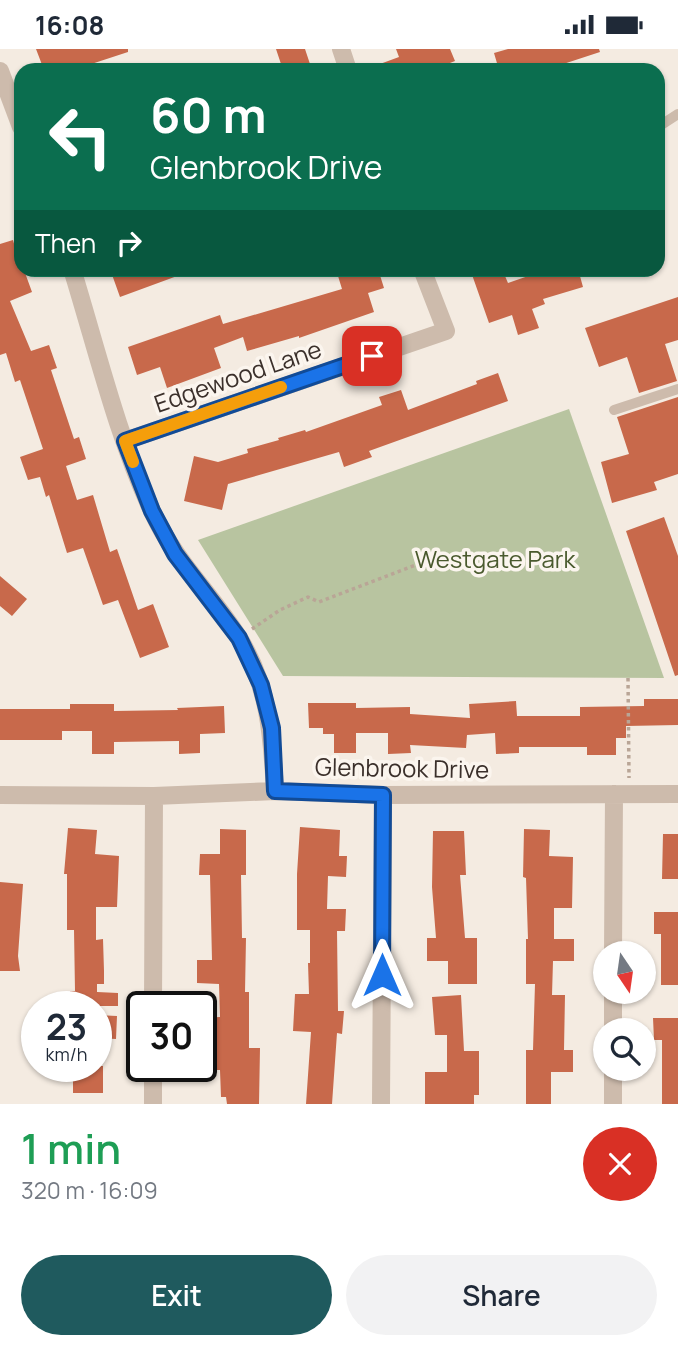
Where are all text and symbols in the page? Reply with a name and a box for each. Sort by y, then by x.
text: 16:08 [35,7,105,43]
text: 60 m [150,81,267,148]
icon: left [35,91,126,182]
text: Glenbrook Drive [150,145,382,189]
icon: right [110,224,148,262]
text: Then [35,225,96,261]
pin [342,326,402,386]
street label: Edgewood Lane [149,332,326,420]
icon: arrive [353,337,391,375]
park label: Westgate Park [415,542,576,575]
street label: Glenbrook Drive [315,749,489,786]
position arrow [345,938,419,1012]
north arrow [593,941,656,1005]
map controls [593,941,656,1081]
speed limit sign: 30 [126,991,217,1082]
text: 23 [46,1003,87,1051]
button: search [593,1018,656,1081]
text: km/h [46,1042,87,1066]
text: 1 min [21,1119,121,1177]
button: close [583,1127,657,1201]
text: 320 m · 16:09 [21,1174,158,1206]
button: Exit [21,1255,332,1335]
button: Share [346,1255,657,1335]

